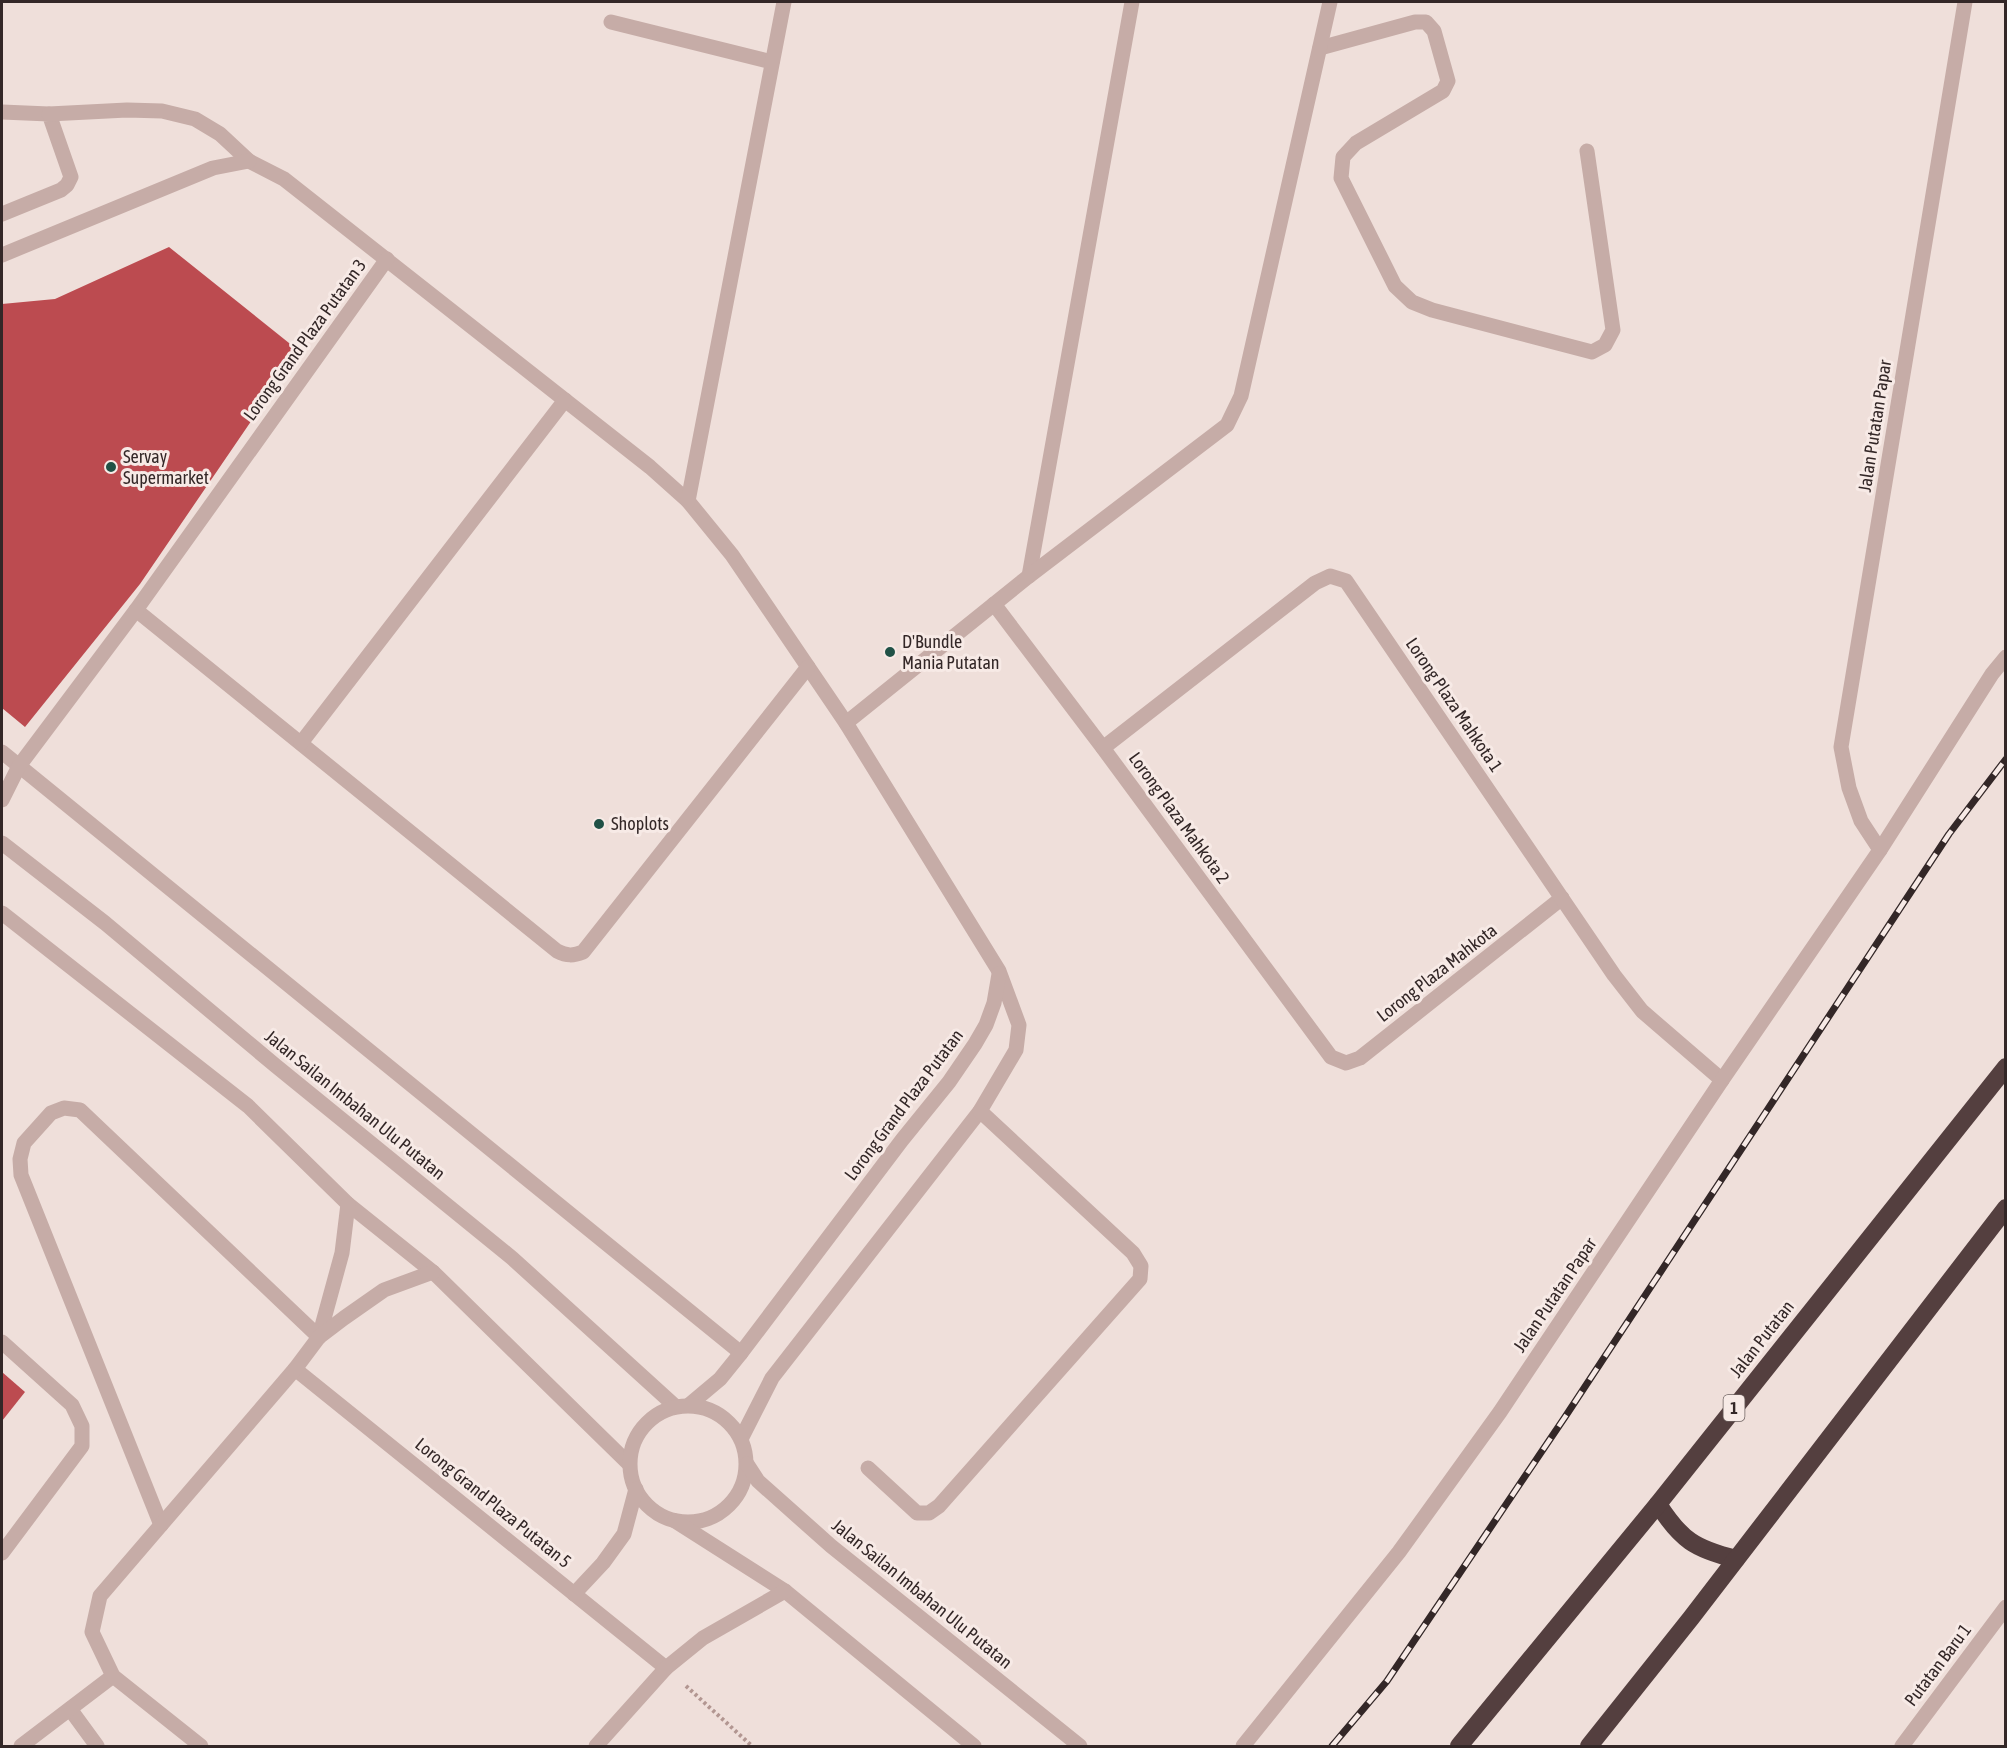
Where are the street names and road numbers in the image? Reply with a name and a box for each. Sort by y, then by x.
street label: Lorong Grand Plaza Putatan 3 [239,255,370,424]
street label: Jalan Putatan Papar [1854,358,1895,493]
street label: Lorong Plaza Mahkota 1 [1402,634,1507,776]
street label: Lorong Plaza Mahkota 2 [1125,748,1234,887]
street label: Lorong Plaza Mahkota [1373,919,1501,1026]
street label: Jalan Sailan Imbahan Ulu Putatan [261,1025,450,1184]
street label: Lorong Grand Plaza Putatan [840,1025,967,1184]
street label: Jalan Putatan Papar [1509,1233,1601,1356]
street label: Jalan Putatan [1725,1296,1798,1381]
road number: 1 [1724,1395,1744,1421]
street label: Lorong Grand Plaza Putatan 5 [411,1433,575,1572]
street label: Jalan Sailan Imbahan Ulu Putatan [828,1514,1017,1673]
street label: Putatan Baru 1 [1900,1619,1975,1710]

